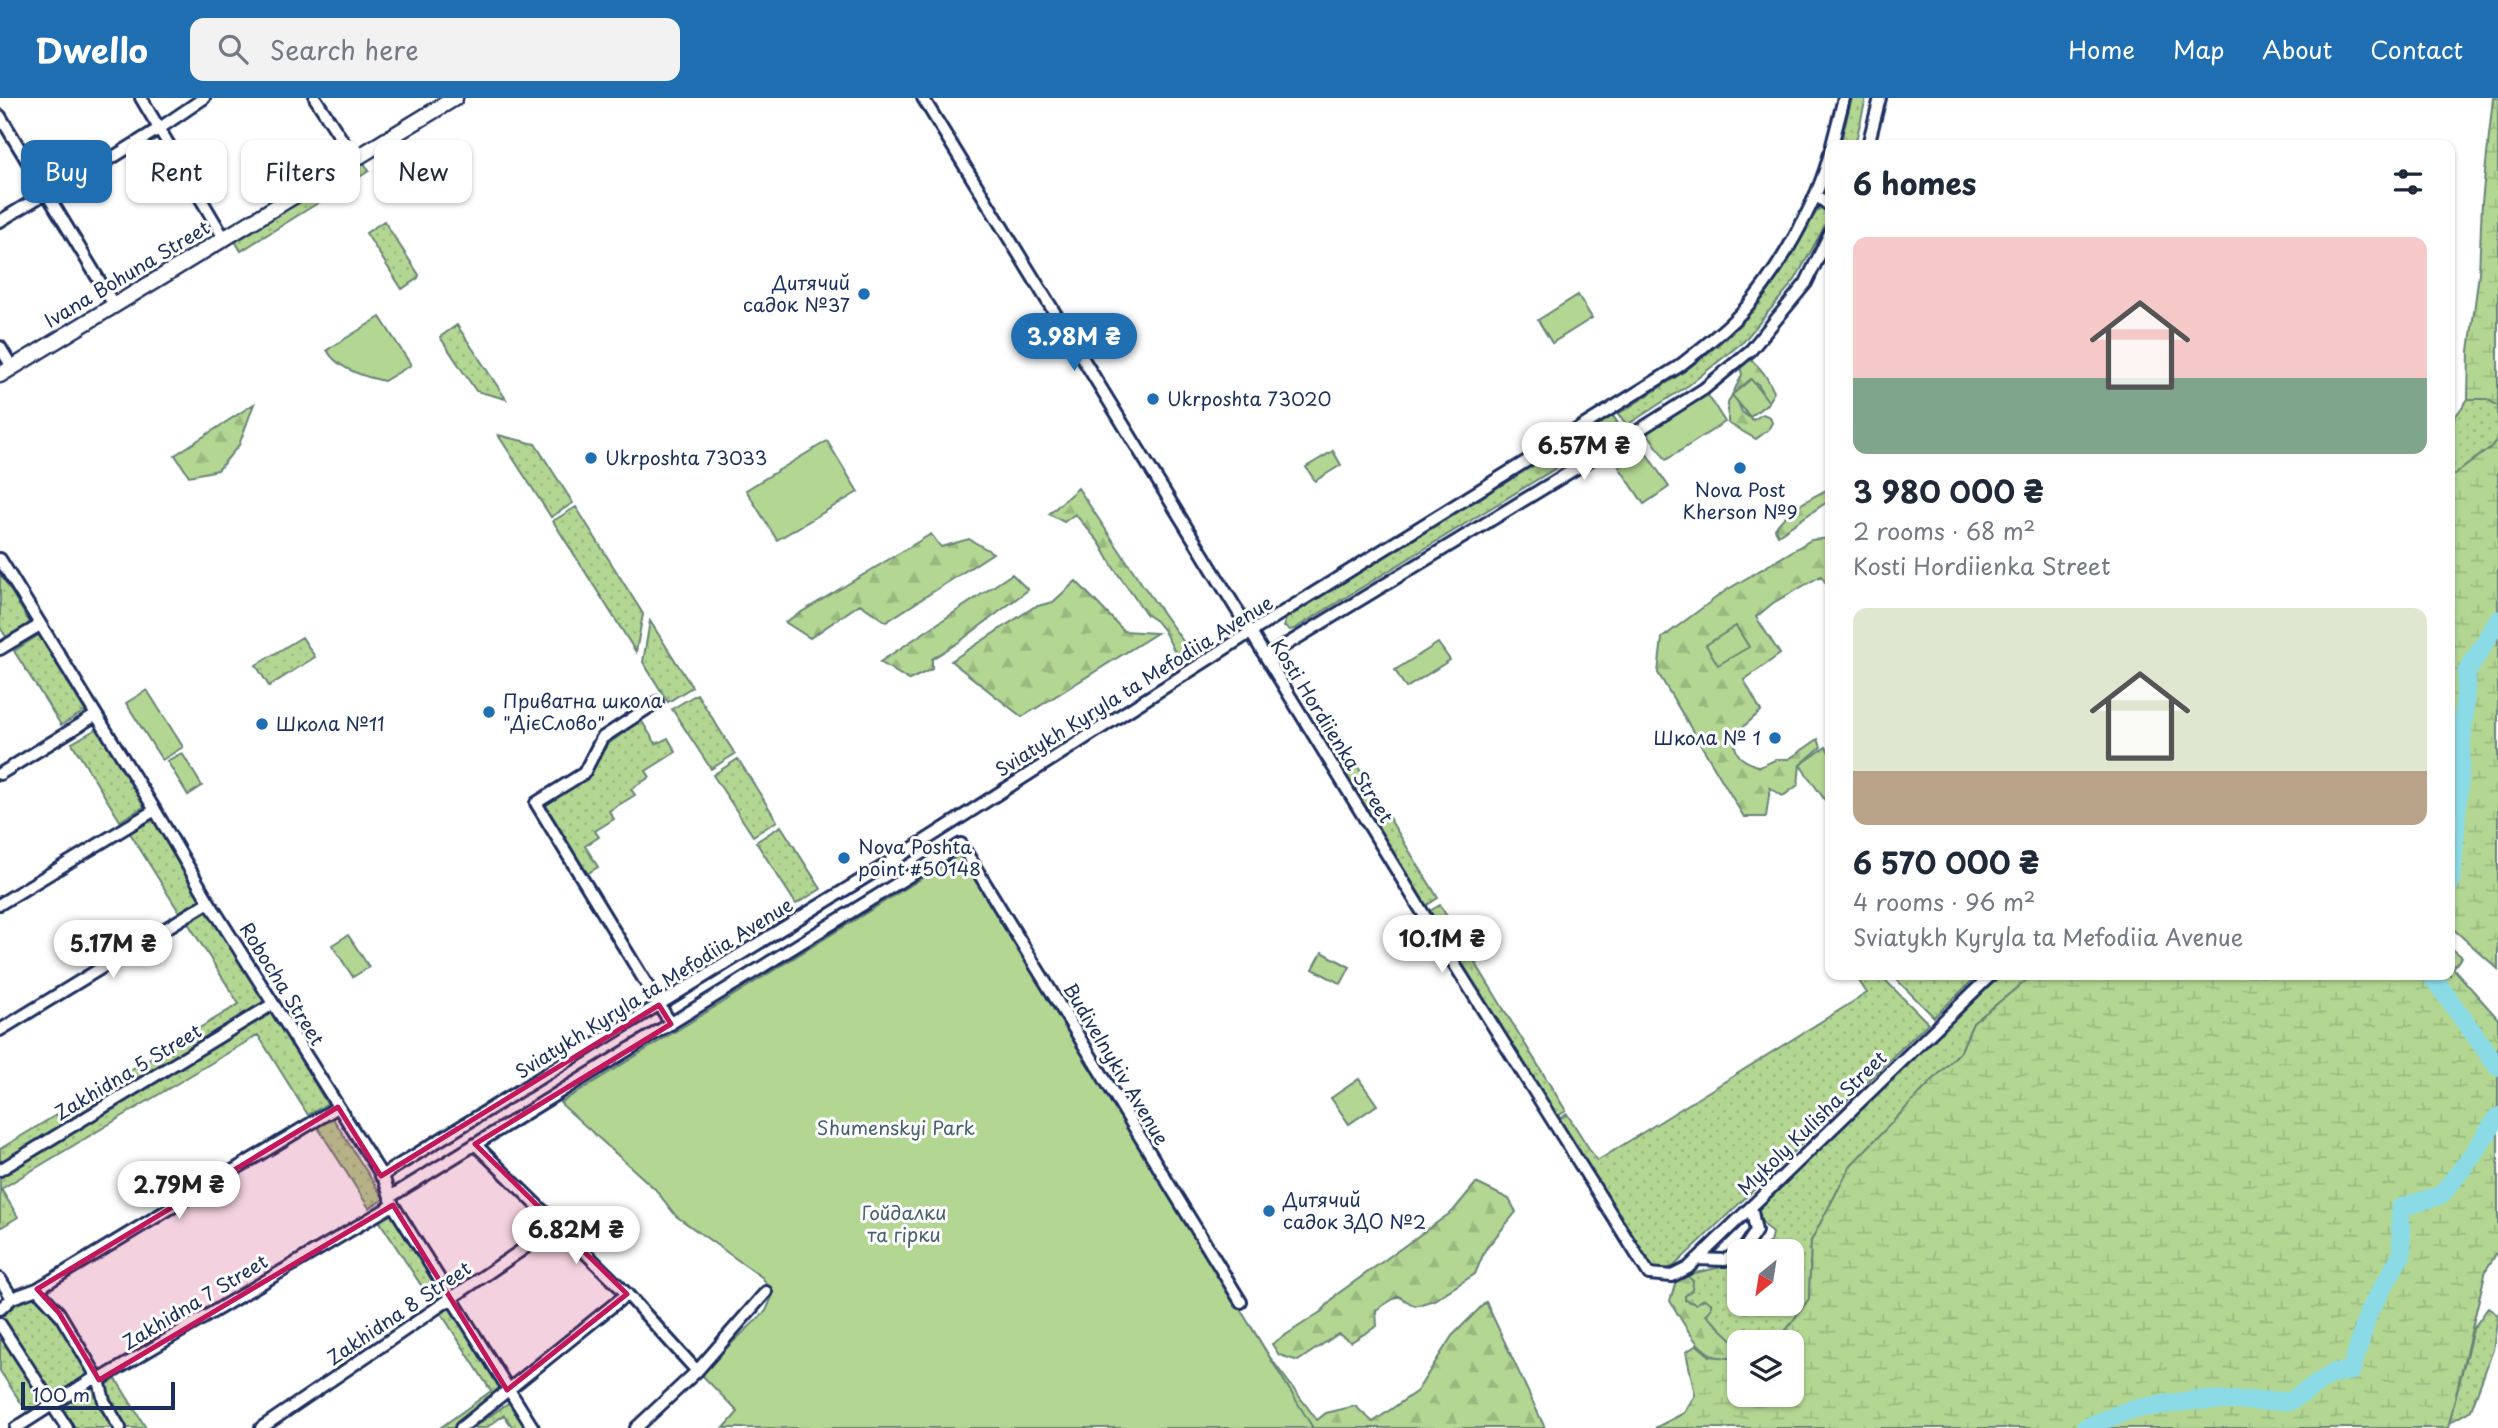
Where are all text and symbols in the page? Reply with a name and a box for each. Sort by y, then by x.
search box [190,18,680,81]
text: Dwello [35,24,148,74]
icon: search [214,30,252,68]
text: Search here [270,30,419,69]
text: Home [2068,31,2135,67]
text: Map [2173,31,2224,67]
text: About [2262,31,2332,67]
text: Contact [2370,31,2463,67]
chip: Buy [21,140,112,203]
chip: Rent [126,140,227,203]
chip: Filters [241,140,360,203]
chip: New [374,140,472,203]
text: 6 homes [1853,160,1976,205]
icon: filters [2389,163,2427,201]
street label: Ivana Bohuna Street [38,212,215,334]
place label: Дитячий садок №37 [743,268,850,318]
icon: home [2077,282,2203,408]
marker: Дитячий садок №37 [856,286,872,302]
pin: 3.98M ₴ [1009,314,1139,373]
text: 3.98M ₴ [1027,318,1121,353]
place label: Ukrposhta 73020 [1167,384,1331,412]
marker: Ukrposhta 73020 [1145,391,1161,407]
pin: 6.57M ₴ [1519,422,1649,482]
text: 6.57M ₴ [1538,427,1630,462]
place label: Ukrposhta 73033 [605,443,767,471]
marker: Ukrposhta 73033 [583,450,599,466]
marker: Nova Post Kherson №9 [1732,460,1748,476]
text: 3 980 000 ₴ [1853,468,2044,513]
place label: Nova Post Kherson №9 [1682,475,1798,525]
text: 2 rooms · 68 m² [1853,513,2035,548]
text: Kosti Hordiienka Street [1853,548,2110,583]
street label: Sviatykh Kyryla ta Mefodiia Avenue [989,588,1278,782]
street label: Kosti Hordiienka Street [1265,633,1401,828]
icon: home [2077,653,2203,779]
place label: Приватна школа "ДієСлово" [503,686,663,736]
marker: Приватна школа "ДієСлово" [481,704,497,720]
place label: Школа №11 [276,709,385,737]
marker: Школа №11 [254,716,270,732]
place label: Школа № 1 [1654,723,1761,751]
marker: Школа № 1 [1767,730,1783,746]
place label: Nova Poshta point #50148 [858,832,981,882]
text: 6 570 000 ₴ [1853,839,2039,884]
marker: Nova Poshta point #50148 [836,850,852,866]
text: 4 rooms · 96 m² [1853,884,2036,919]
street label: Sviatykh Kyryla ta Mefodiia Avenue [509,890,798,1084]
pin: 10.1M ₴ [1377,916,1507,975]
street label: Robocha Street [234,917,332,1050]
text: Sviatykh Kyryla ta Mefodiia Avenue [1853,919,2243,954]
pin: 5.17M ₴ [48,920,178,980]
text: 10.1M ₴ [1399,920,1485,955]
text: 5.17M ₴ [70,925,156,960]
street label: Budivelnykiv Avenue [1057,977,1176,1150]
street label: Zakhidna 5 Street [49,1016,206,1126]
street label: Mykoly Kulisha Street [1731,1044,1892,1201]
park label: Shumenskyi Park [817,1113,976,1141]
pin: 2.79M ₴ [114,1162,244,1221]
text: 2.79M ₴ [133,1166,225,1201]
place label: Дитячий садок ЗДО №2 [1282,1185,1426,1235]
park label: Гойдалки та гірки [861,1198,947,1248]
marker: Дитячий садок ЗДО №2 [1261,1203,1277,1219]
pin: 6.82M ₴ [511,1206,641,1266]
text: 6.82M ₴ [528,1211,624,1246]
north arrow [1727,1239,1804,1316]
map controls [1727,1239,1804,1407]
street label: Zakhidna 7 Street [116,1246,273,1356]
street label: Zakhidna 8 Street [321,1253,476,1371]
button: layers [1727,1330,1804,1407]
scale bar [21,1379,175,1411]
text: 100 m [32,1380,90,1408]

